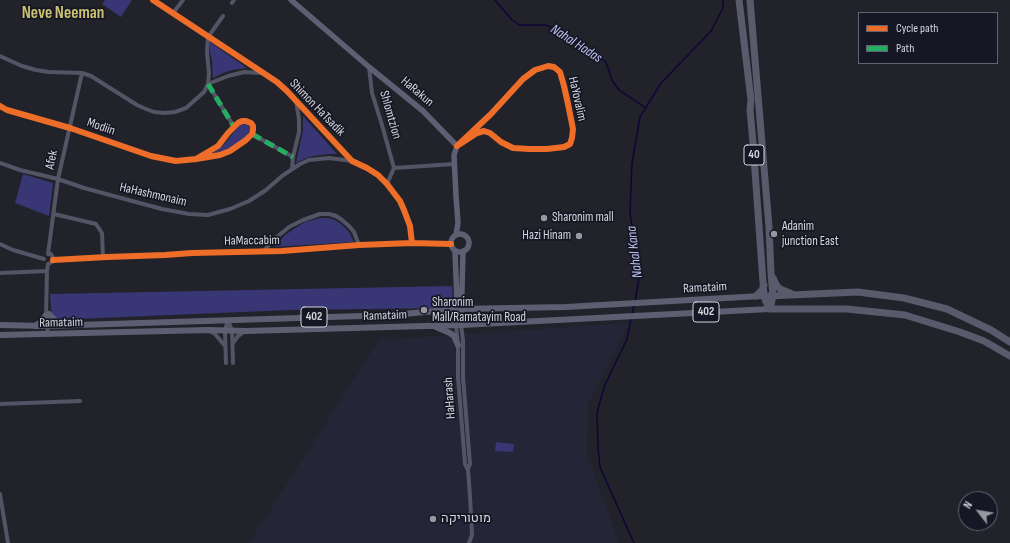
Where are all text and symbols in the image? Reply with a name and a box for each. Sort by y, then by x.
district label: Neve Neeman [22,4,104,24]
legend [858,12,998,64]
water label: Nahal Hadas [547,21,605,67]
text: Cycle path [896,21,938,36]
text: Path [896,41,914,56]
street label: HaRakun [397,74,437,110]
street label: HaYovalim [564,75,590,123]
street label: Shimon HaTsadik [286,76,348,140]
street label: Shlomtzion [376,89,404,141]
street label: Modiin [85,115,117,139]
road number: 40 [744,145,764,165]
street label: Afek [42,149,62,171]
street label: HaHashmonaim [118,180,188,210]
place label: Sharonim mall [552,210,614,226]
marker: Sharonim mall [539,213,549,223]
place label: Adanim junction East [782,219,839,250]
water label: Nahal Kana [623,225,647,279]
place label: Hazi Hinam [522,228,571,244]
marker: Adanim junction East [769,229,779,239]
marker: Hazi Hinam [574,231,584,241]
street label: HaMaccabim [224,233,280,249]
street label: Ramataim [683,279,727,297]
place label: Sharonim Mall/Ramatayim Road [432,295,526,326]
road number: 402 [693,302,719,322]
marker: Sharonim Mall/Ramatayim Road [419,305,429,315]
road number: 402 [301,307,327,327]
street label: Ramataim [363,307,407,325]
street label: Ramataim [39,315,83,331]
street label: HaHarash [441,377,459,419]
north arrow [958,491,998,531]
text: N [961,499,975,511]
place label: מוטוריקה [441,511,491,527]
marker: מוטוריקה [428,514,438,524]

